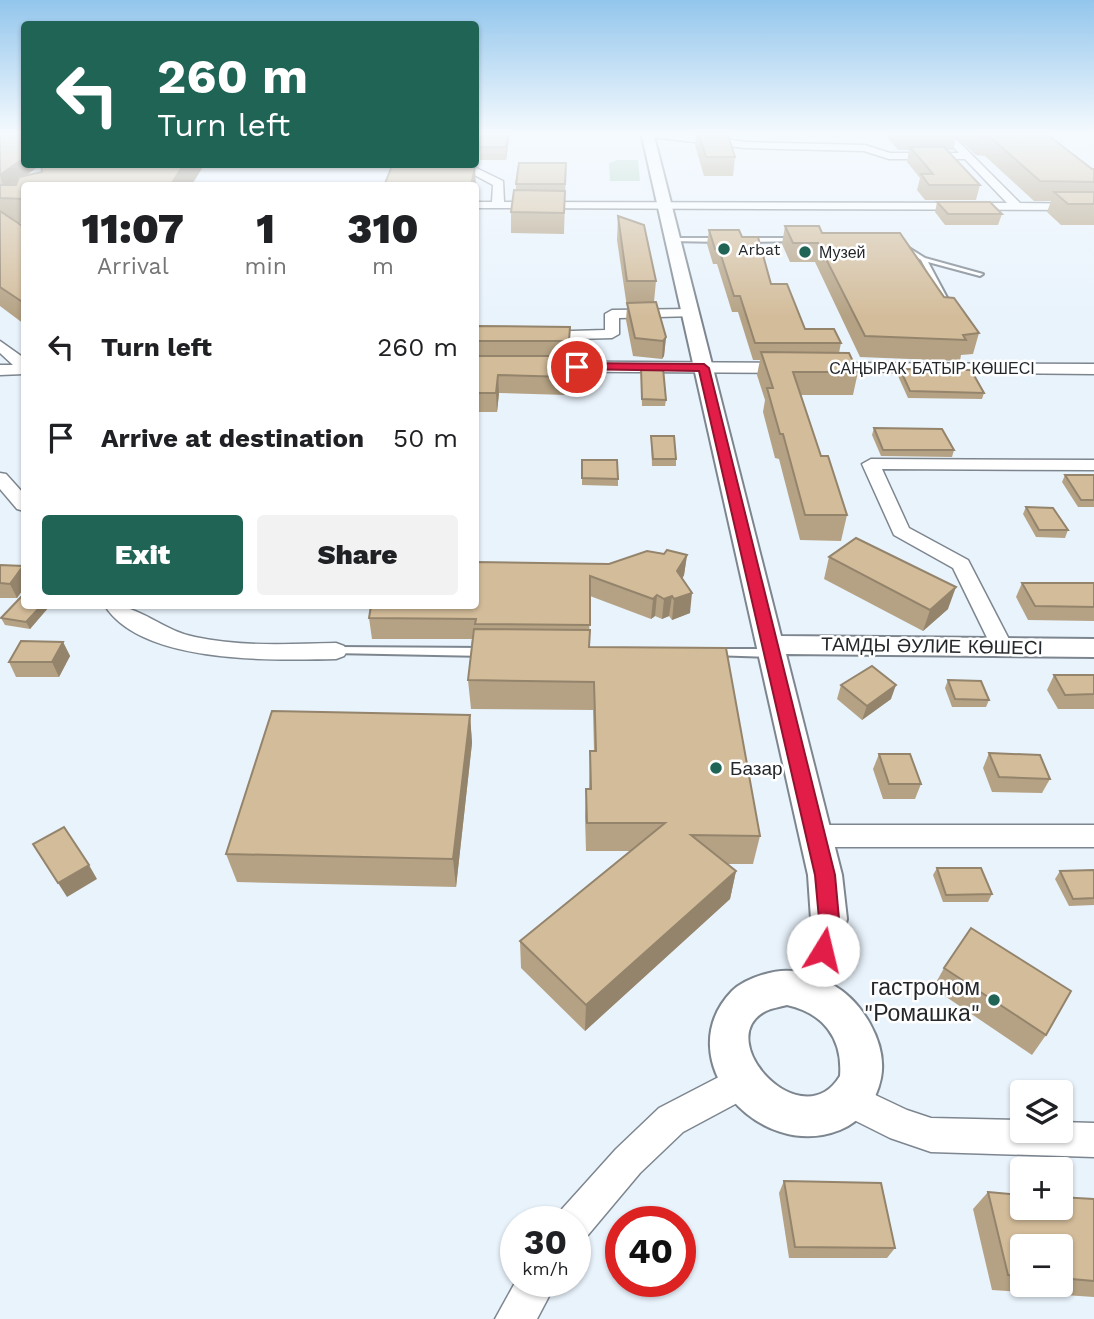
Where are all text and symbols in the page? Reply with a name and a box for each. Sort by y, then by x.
text: 260 m [157,47,308,105]
icon: left [42,49,133,140]
text: Turn left [157,106,290,144]
text: 11:07 [81,204,184,253]
text: 1 [256,204,275,253]
text: 310 [347,204,419,253]
place label: Arbat [738,240,781,259]
marker: Arbat [716,241,732,257]
place label: Музей [819,243,866,262]
marker: Музей [797,244,813,260]
text: Arrival [97,253,169,280]
text: min [245,253,287,280]
text: m [372,253,394,280]
icon: left [42,328,80,366]
text: Turn left [101,332,212,362]
text: 260 m [377,332,458,362]
pin [547,337,607,397]
icon: arrive [558,348,596,386]
street label: САҢЫРАК БАТЫР КӨШЕСІ [829,359,1035,378]
icon: arrive [42,419,80,457]
text: Arrive at destination [101,423,364,453]
text: 50 m [393,423,458,453]
button: Exit [42,515,243,595]
button: Share [257,515,458,595]
street label: ТАМДЫ ӘУЛИЕ КӨШЕСІ [821,633,1043,659]
place label: Базар [730,757,783,780]
marker: Базар [708,760,724,776]
position arrow [786,913,860,987]
place label: гастроном "Ромашка" [864,974,980,1027]
marker: гастроном "Ромашка" [986,992,1002,1008]
map controls [1010,1080,1073,1297]
button: layers [1010,1080,1073,1143]
button: + [1010,1157,1073,1220]
speed limit sign: 40 [605,1206,696,1297]
text: 30 [524,1221,567,1263]
button: − [1010,1234,1073,1297]
text: km/h [522,1258,569,1279]

